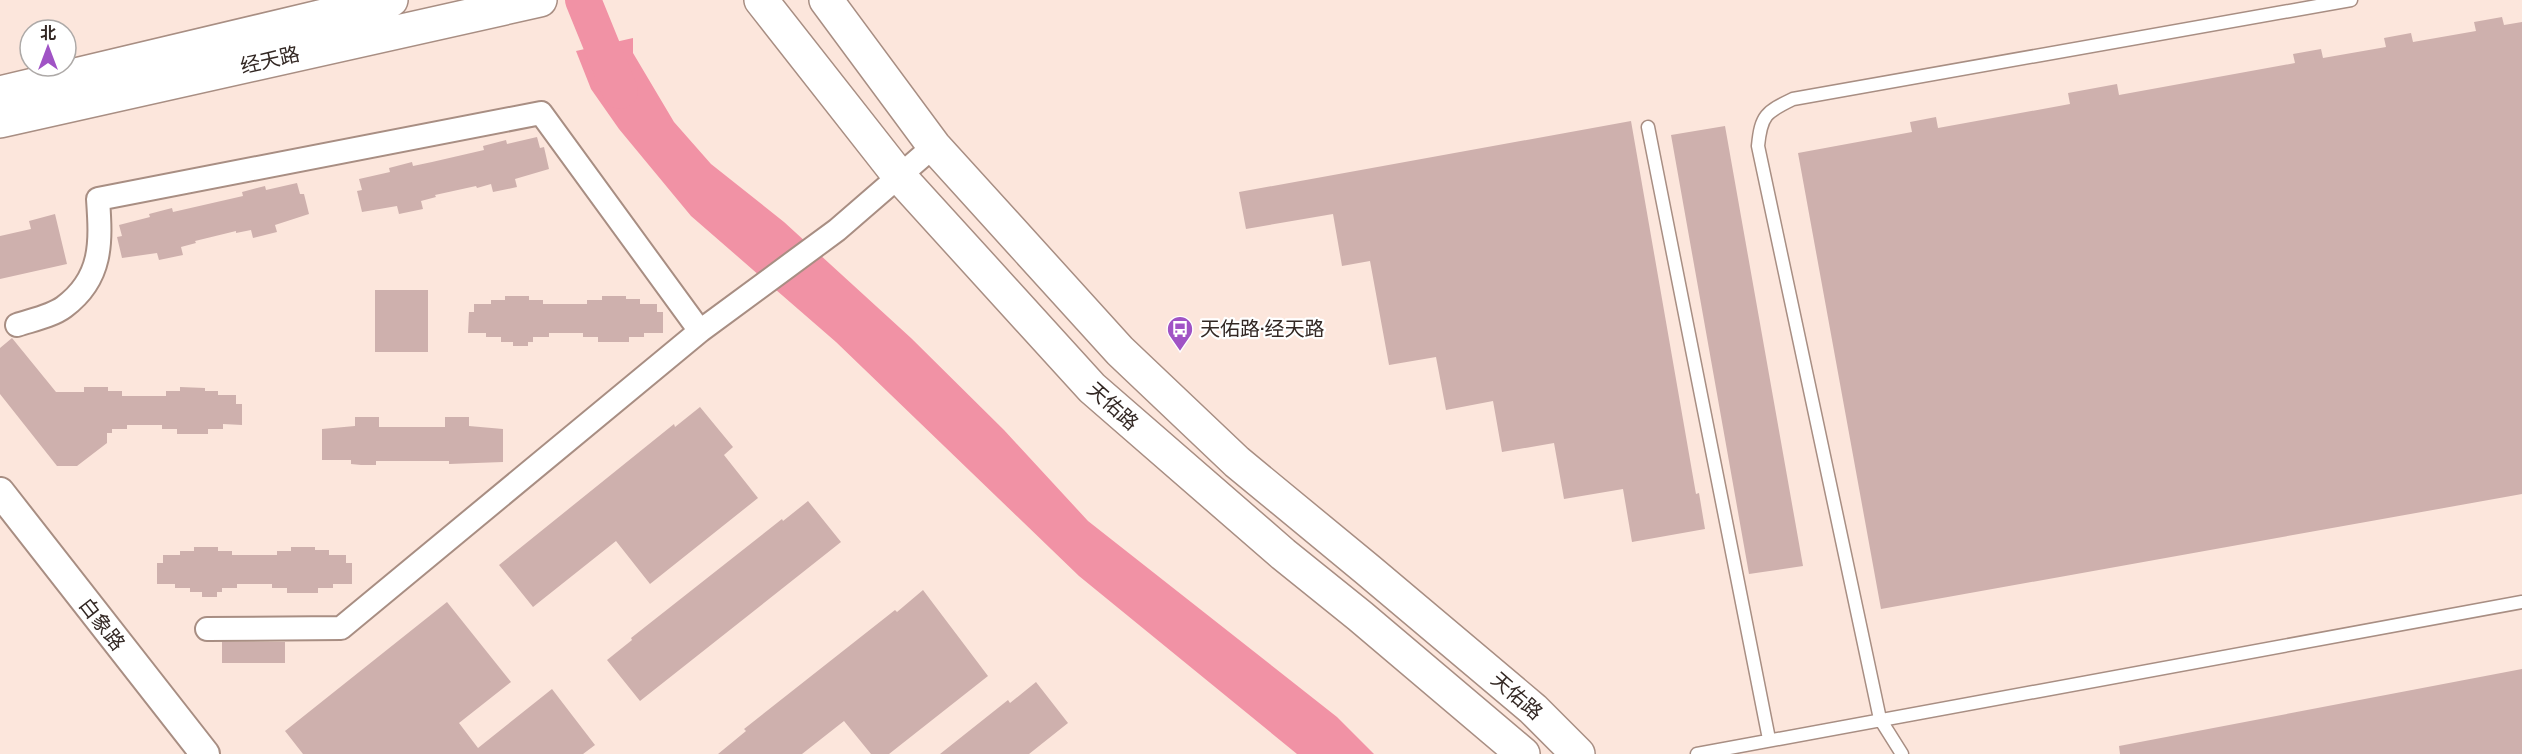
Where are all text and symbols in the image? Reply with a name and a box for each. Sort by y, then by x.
north arrow [18,18,78,78]
text: 北 [40,24,56,43]
street label: 经天路 [238,42,302,78]
bus stop icon: 天佑路·经天路 [1165,314,1195,352]
place label: 天佑路·经天路 [1200,317,1325,341]
street label: 天佑路 [1083,377,1143,435]
street label: 白象路 [74,593,130,655]
street label: 天佑路 [1486,667,1548,725]

